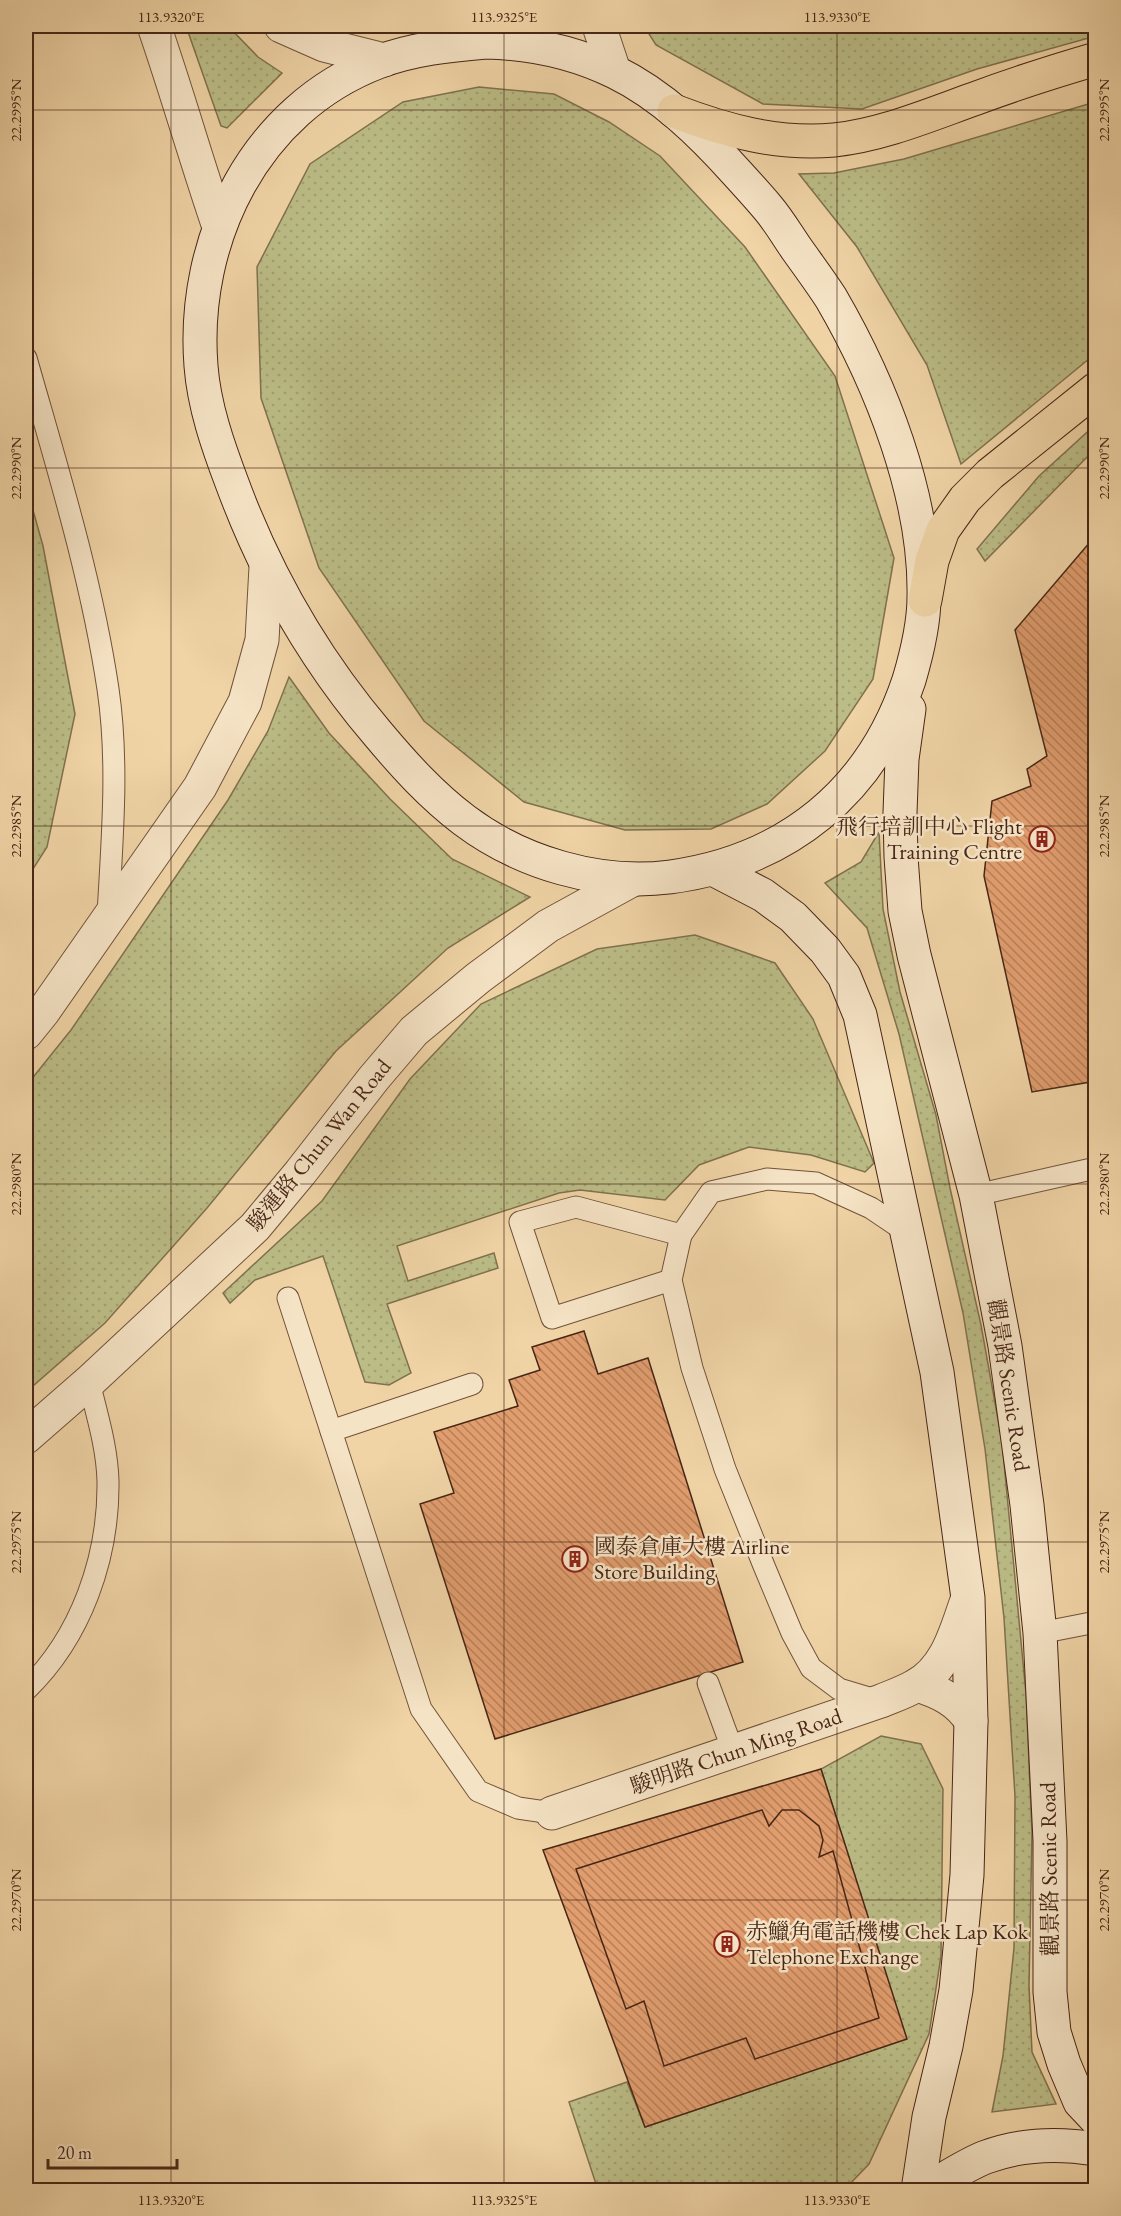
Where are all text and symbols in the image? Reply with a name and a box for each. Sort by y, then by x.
text: 113.9320°E [138,7,205,26]
text: 113.9325°E [471,7,538,26]
text: 113.9330°E [804,7,871,26]
text: 22.2995°N [6,78,25,141]
text: 22.2995°N [1094,78,1113,141]
text: 22.2990°N [6,436,25,499]
text: 22.2990°N [1094,436,1113,499]
text: 22.2985°N [6,794,25,857]
text: 22.2985°N [1094,794,1113,857]
place label: 飛行培訓中心 Flight Training Centre [836,812,1022,866]
building icon: 飛行培訓中心 Flight Training Centre [1027,824,1057,854]
street label: 駿運路 Chun Wan Road [240,1052,398,1237]
text: 22.2980°N [6,1152,25,1215]
text: 22.2980°N [1094,1152,1113,1215]
street label: 觀景路 Scenic Road [981,1297,1037,1474]
text: 22.2975°N [6,1510,25,1573]
text: 22.2975°N [1094,1510,1113,1573]
place label: 國泰倉庫大樓 Airline Store Building [594,1532,790,1586]
building icon: 國泰倉庫大樓 Airline Store Building [560,1544,590,1574]
street label: 駿明路 Chun Ming Road [626,1701,846,1801]
street label: 觀景路 Scenic Road [1033,1781,1065,1956]
text: 22.2970°N [6,1868,25,1931]
text: 22.2970°N [1094,1868,1113,1931]
place label: 赤鱲角電話機樓 Chek Lap Kok Telephone Exchange [746,1917,1029,1971]
building icon: 赤鱲角電話機樓 Chek Lap Kok Telephone Exchange [712,1929,742,1959]
scale bar [48,2132,177,2170]
text: 20 m [57,2141,92,2164]
text: 113.9320°E [138,2190,205,2209]
text: 113.9325°E [471,2190,538,2209]
text: 113.9330°E [804,2190,871,2209]

